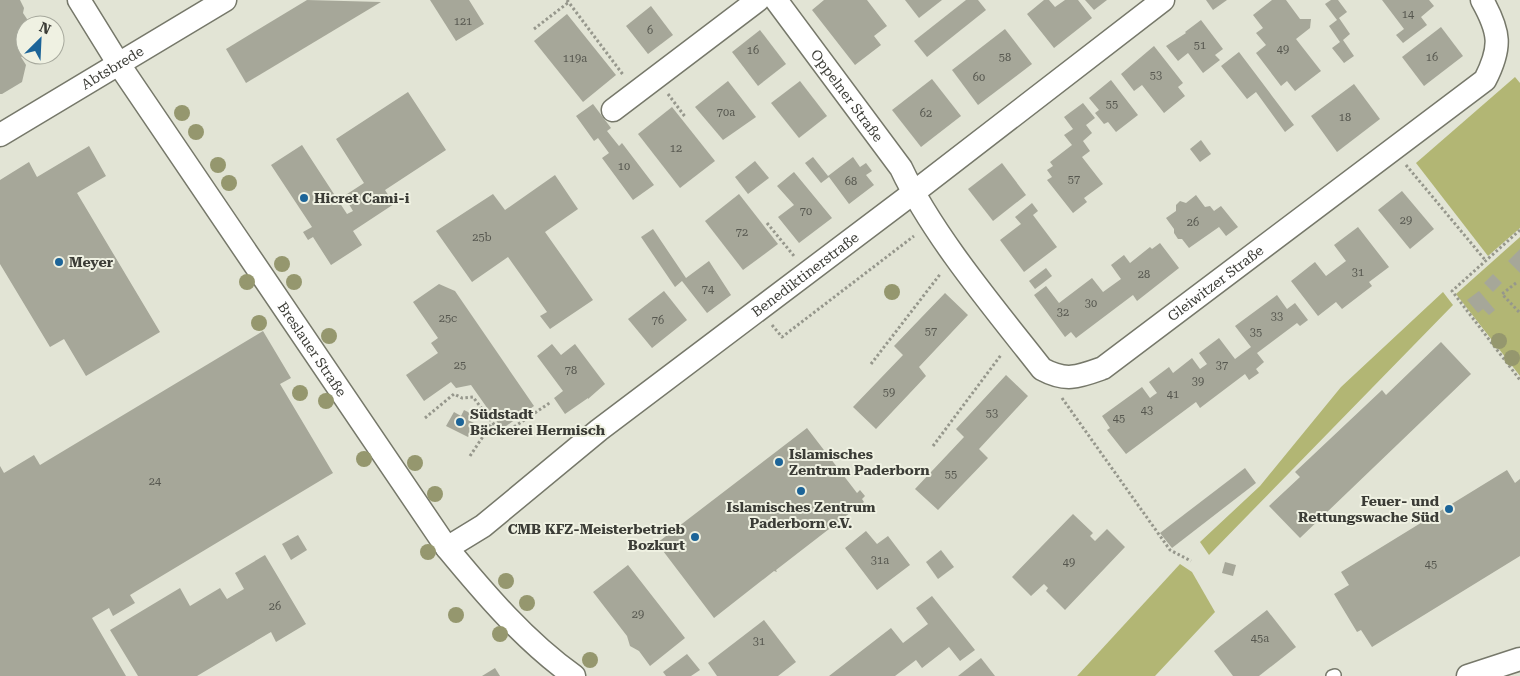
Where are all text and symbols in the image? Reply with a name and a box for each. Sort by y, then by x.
house number: 14 [1402,8,1415,21]
north arrow [15,15,65,65]
house number: 121 [454,15,472,28]
text: N [37,19,54,38]
house number: 6 [647,24,653,37]
house number: 51 [1194,39,1206,52]
street label: Abtsbrede [78,43,147,92]
house number: 49 [1277,43,1289,56]
house number: 16 [747,44,759,57]
street label: Oppelner Straße [808,46,887,145]
house number: 58 [999,51,1011,64]
house number: 16 [1426,51,1438,64]
house number: 119a [563,52,587,65]
house number: 53 [1150,69,1162,82]
house number: 60 [973,71,985,84]
house number: 55 [1106,98,1118,111]
house number: 70a [717,106,735,119]
house number: 62 [920,107,932,120]
house number: 18 [1339,111,1351,124]
house number: 12 [670,142,682,155]
house number: 10 [618,160,630,173]
house number: 57 [1068,173,1080,186]
house number: 68 [845,175,857,188]
place label: Hicret Cami-i [314,190,410,206]
marker: Hicret Cami-i [298,192,310,204]
house number: 70 [800,205,812,218]
house number: 29 [1400,214,1412,227]
house number: 26 [1187,216,1199,229]
house number: 72 [736,226,748,239]
street label: Benediktinerstraße [748,229,862,320]
house number: 25b [472,231,492,244]
street label: Gleiwitzer Straße [1164,242,1267,324]
place label: Meyer [69,254,114,270]
marker: Meyer [53,256,65,268]
house number: 31 [1352,266,1364,279]
house number: 28 [1138,268,1150,281]
house number: 74 [702,283,715,296]
house number: 30 [1085,297,1097,310]
street label: Breslauer Straße [275,299,350,400]
house number: 32 [1057,306,1069,319]
house number: 33 [1271,310,1283,323]
house number: 25c [439,312,457,325]
house number: 76 [652,314,664,327]
house number: 57 [925,325,937,338]
house number: 35 [1250,326,1262,339]
house number: 25 [454,359,466,372]
house number: 37 [1216,359,1228,372]
house number: 78 [565,364,577,377]
house number: 39 [1192,375,1204,388]
house number: 59 [883,386,895,399]
house number: 41 [1167,388,1179,401]
house number: 43 [1141,404,1153,417]
place label: Südstadt Bäckerei Hermisch [470,406,606,438]
house number: 53 [986,407,998,420]
house number: 45 [1113,412,1125,425]
marker: Südstadt Bäckerei Hermisch [454,416,466,428]
place label: Islamisches Zentrum Paderborn [789,446,930,478]
marker: Islamisches Zentrum Paderborn [773,456,785,468]
house number: 55 [945,468,957,481]
house number: 24 [149,475,162,488]
marker: Islamisches Zentrum Paderborn e.V. [795,485,807,497]
place label: Feuer- und Rettungswache Süd [1298,493,1440,525]
place label: Islamisches Zentrum Paderborn e.V. [727,499,876,531]
marker: Feuer- und Rettungswache Süd [1443,503,1455,515]
place label: CMB KFZ-Meisterbetrieb Bozkurt [508,521,685,553]
marker: CMB KFZ-Meisterbetrieb Bozkurt [689,531,701,543]
house number: 31a [871,554,889,567]
house number: 49 [1063,556,1075,569]
house number: 45 [1425,558,1437,571]
house number: 26 [269,600,281,613]
house number: 29 [632,608,644,621]
house number: 45a [1251,632,1269,645]
house number: 31 [753,635,765,648]

